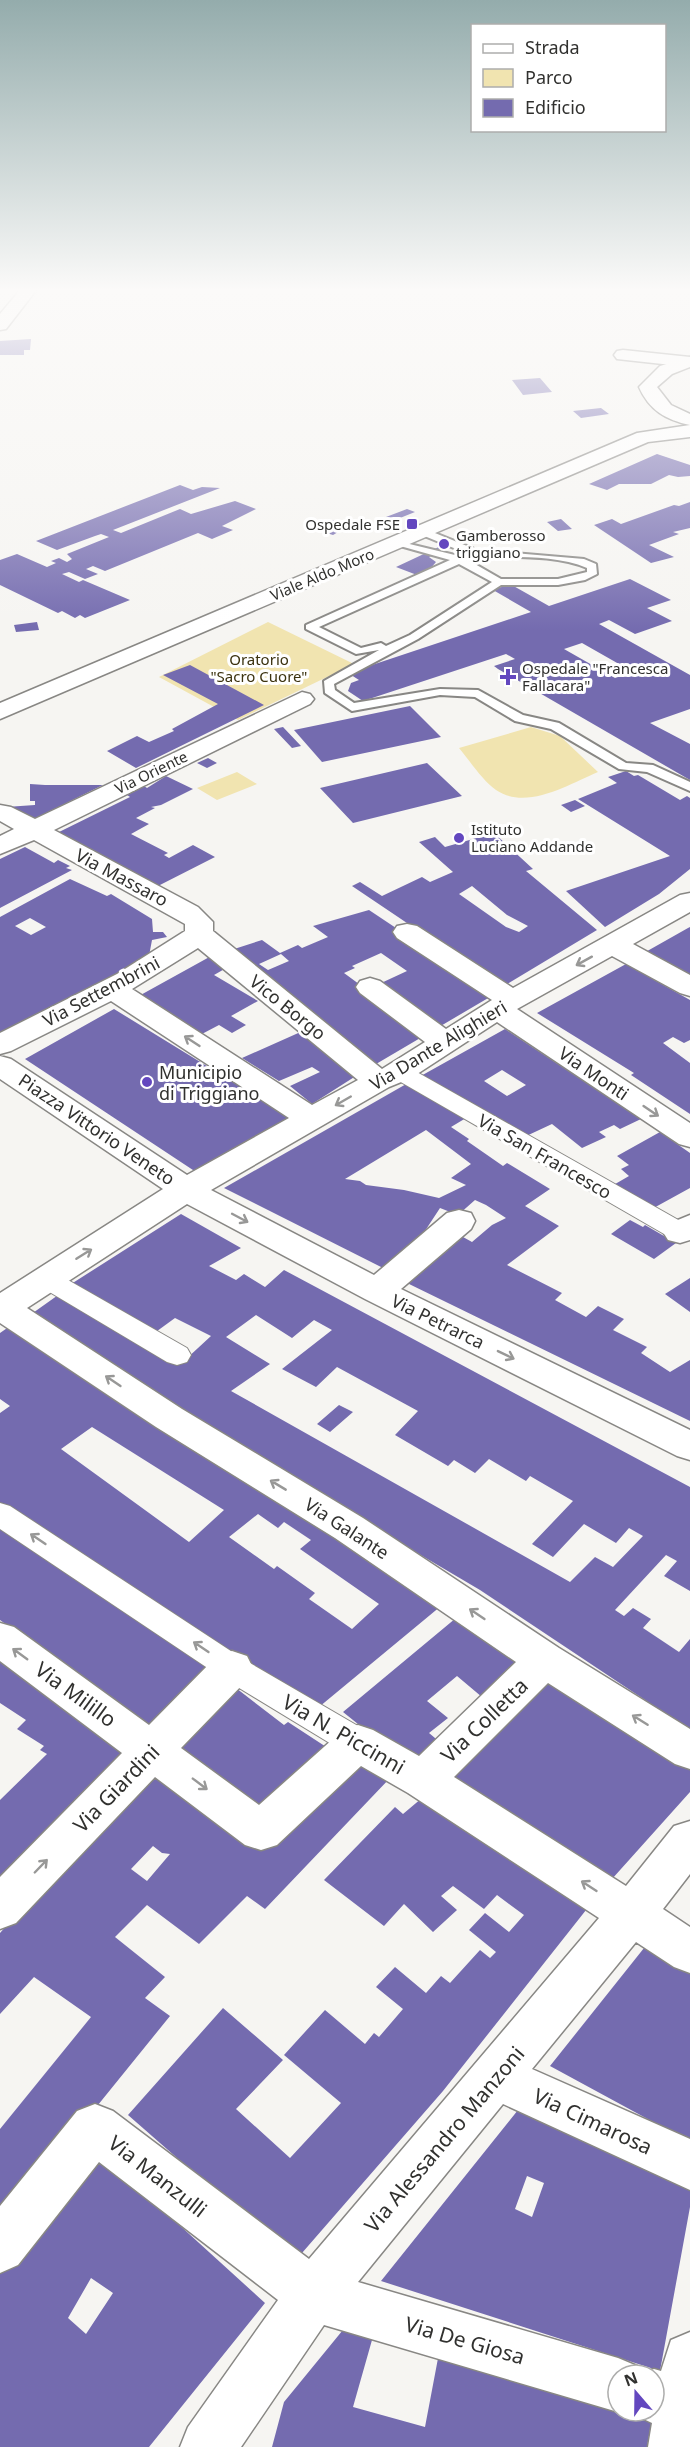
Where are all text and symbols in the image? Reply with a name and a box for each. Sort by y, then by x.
legend [471,24,666,132]
text: Strada [525,35,580,59]
text: Parco [525,65,573,89]
text: Edificio [525,95,586,119]
place label: Ospedale FSE [305,514,400,534]
marker: Ospedale FSE [405,517,419,531]
place label: Gamberosso triggiano [456,525,545,562]
marker: Gamberosso triggiano [437,537,451,551]
street label: Viale Aldo Moro [267,543,377,605]
park label: Oratorio "Sacro Cuore" [211,649,308,686]
place label: Ospedale "Francesca Fallacara" [522,658,668,695]
marker: Ospedale "Francesca Fallacara" [499,668,517,686]
street label: Via Oriente [111,746,191,798]
place label: Istituto Luciano Addande [471,819,593,856]
marker: Istituto Luciano Addande [452,831,466,845]
street label: Via Massaro [71,842,173,912]
street label: Via Settembrini [38,950,164,1032]
one-way arrow [576,956,594,967]
street label: Vico Borgo [245,969,331,1045]
street label: Via Dante Alighieri [365,995,511,1095]
one-way arrow [184,1034,201,1046]
street label: Via Monti [554,1041,634,1105]
place label: Municipio di Triggiano [159,1060,259,1105]
street label: Piazza Vittorio Veneto [14,1068,180,1190]
marker: Municipio di Triggiano [140,1075,154,1089]
one-way arrow [335,1095,352,1107]
one-way arrow [642,1105,658,1117]
street label: Via San Francesco [474,1108,616,1204]
one-way arrow [230,1213,248,1224]
one-way arrow [75,1248,92,1260]
street label: Via Petrarca [387,1288,489,1354]
one-way arrow [497,1350,515,1361]
one-way arrow [106,1375,122,1387]
one-way arrow [270,1478,287,1490]
street label: Via Galante [300,1492,394,1564]
one-way arrow [31,1533,47,1545]
one-way arrow [469,1608,485,1620]
one-way arrow [193,1641,210,1653]
one-way arrow [13,1648,29,1660]
street label: Via Milillo [30,1655,122,1733]
street label: Via Colletta [434,1671,534,1769]
street label: Via N. Piccinni [278,1688,410,1780]
one-way arrow [632,1714,649,1727]
street label: Via Giardini [67,1738,165,1838]
one-way arrow [191,1778,207,1791]
one-way arrow [33,1859,48,1874]
one-way arrow [580,1879,597,1892]
street label: Via Alessandro Manzoni [358,2040,530,2238]
street label: Via Cimarosa [529,2081,657,2161]
street label: Via Manzulli [103,2129,213,2223]
street label: Via De Giosa [402,2310,528,2370]
north arrow [606,2363,666,2423]
text: N [621,2366,641,2391]

